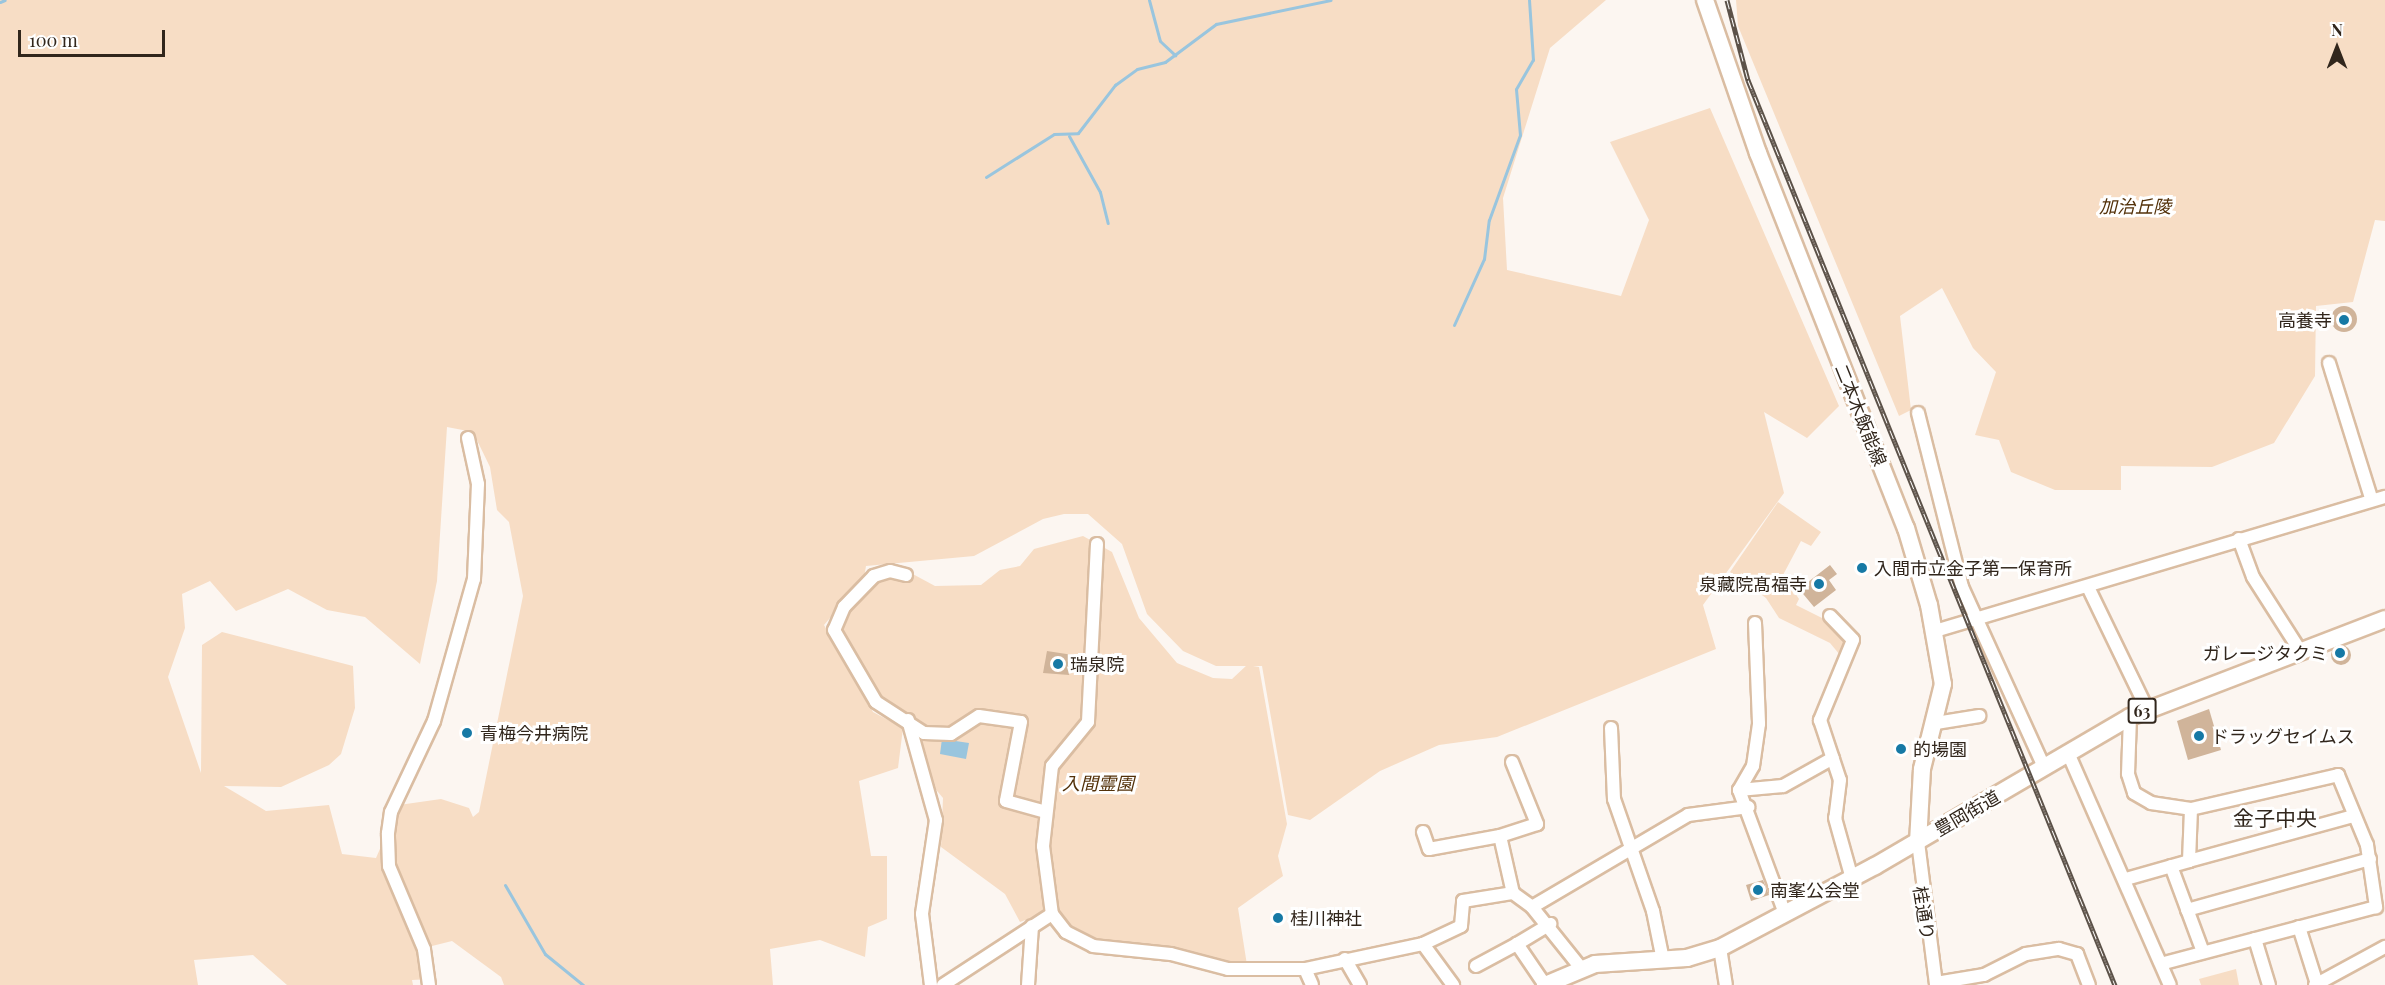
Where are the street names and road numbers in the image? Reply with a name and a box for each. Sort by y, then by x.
street label: 二本木飯能線 [1831,361,1891,469]
road number: 63 [2127,698,2157,724]
street label: 豊岡街道 [1930,786,2004,840]
street label: 桂通り [1909,885,1939,941]

